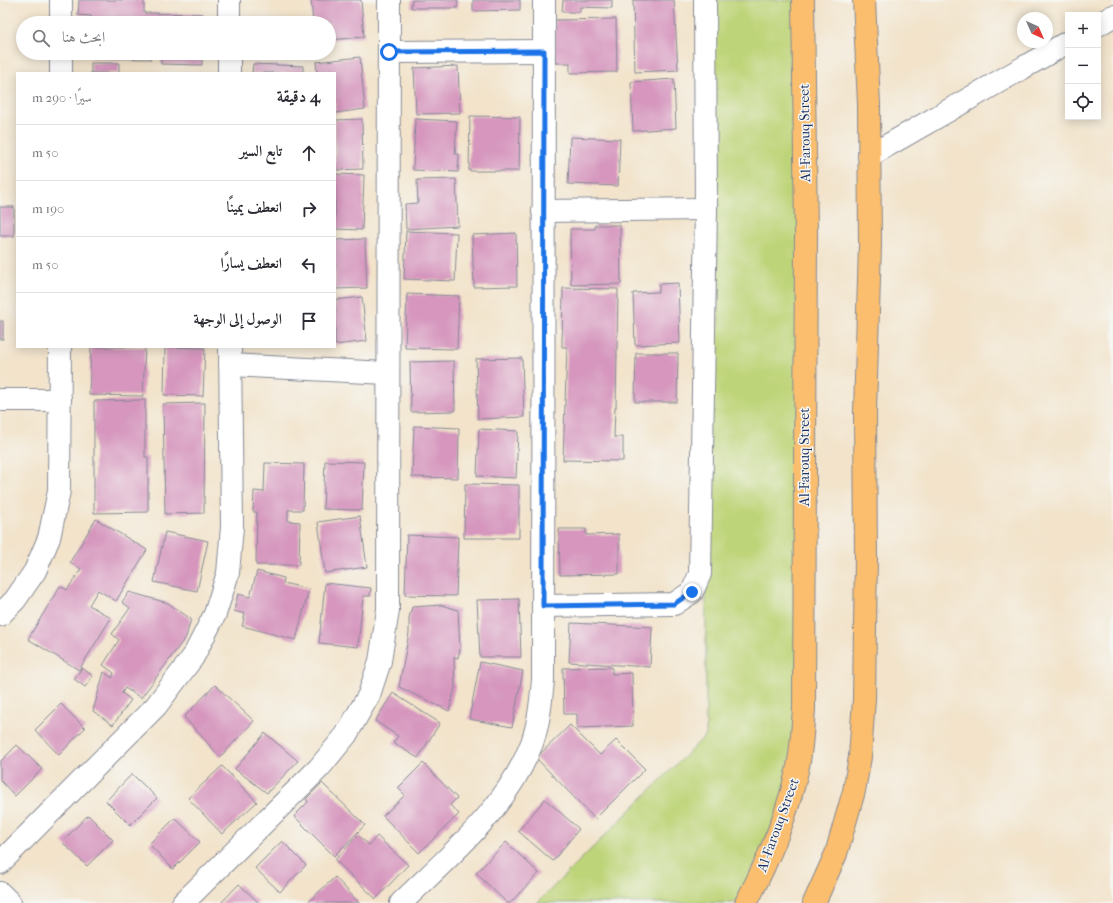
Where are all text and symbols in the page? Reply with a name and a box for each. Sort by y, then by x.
north arrow [1017,12,1053,48]
map controls [1065,12,1101,120]
button: + [1065,12,1101,48]
search box [16,16,336,60]
icon: search [30,27,52,49]
text: ابحث هنا [62,28,105,46]
route start [380,43,398,61]
button: − [1065,48,1101,84]
street label: Al-Farouq Street [796,84,814,183]
button: locate [1065,84,1101,120]
text: 4 دقيقة [277,86,320,106]
text: سيرًا · 290 m [32,90,92,105]
text: تابع السير [240,142,282,160]
icon: ahead [298,142,320,164]
text: 50 m [32,145,58,160]
text: انعطف يمينًا [227,198,282,216]
icon: right [298,198,320,220]
text: 190 m [32,201,64,216]
text: انعطف يسارًا [221,254,282,272]
icon: left [298,254,320,276]
text: 50 m [32,257,58,272]
text: الوصول إلى الوجهة [193,310,282,328]
icon: arrive [298,310,320,332]
street label: Al-Farouq Street [796,408,813,507]
route end [683,583,701,601]
street label: Al-Farouq Street [753,776,803,875]

